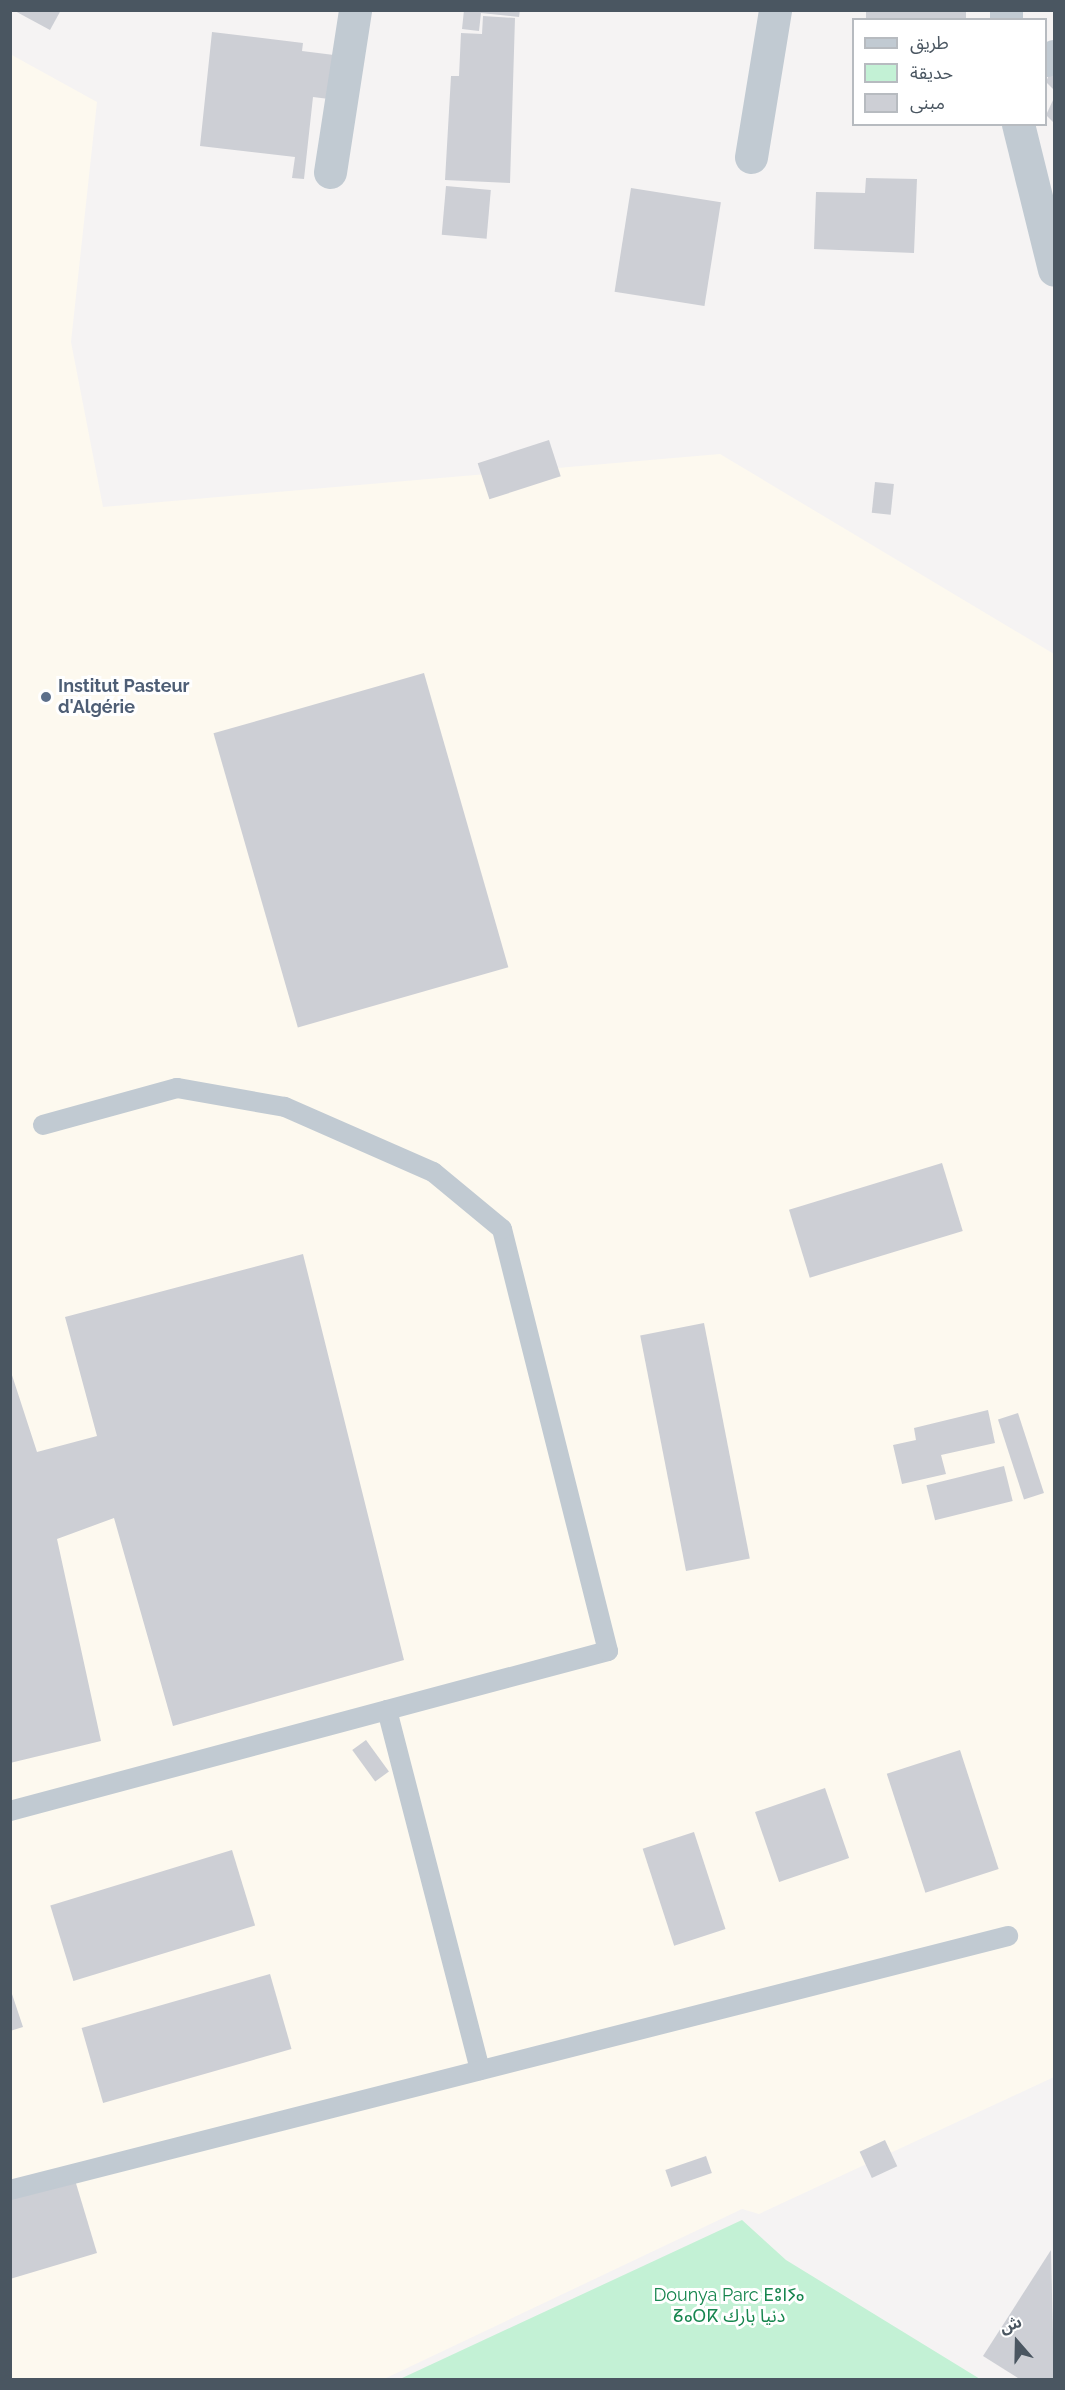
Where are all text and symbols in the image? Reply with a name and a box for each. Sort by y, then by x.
legend [852,18,1047,126]
text: طريق [910,32,949,53]
text: حديقة [910,62,953,83]
text: مبنى [910,92,945,113]
place label: Institut Pasteur d'Algérie [58,676,190,718]
marker: Institut Pasteur d'Algérie [39,690,53,704]
park label: Dounya Parc ⴹⵓⵏⵢⴰ ⵒⴰⵔⴽ دنيا بارك [653,2285,805,2328]
north arrow [987,2312,1047,2372]
text: ش [997,2312,1024,2337]

